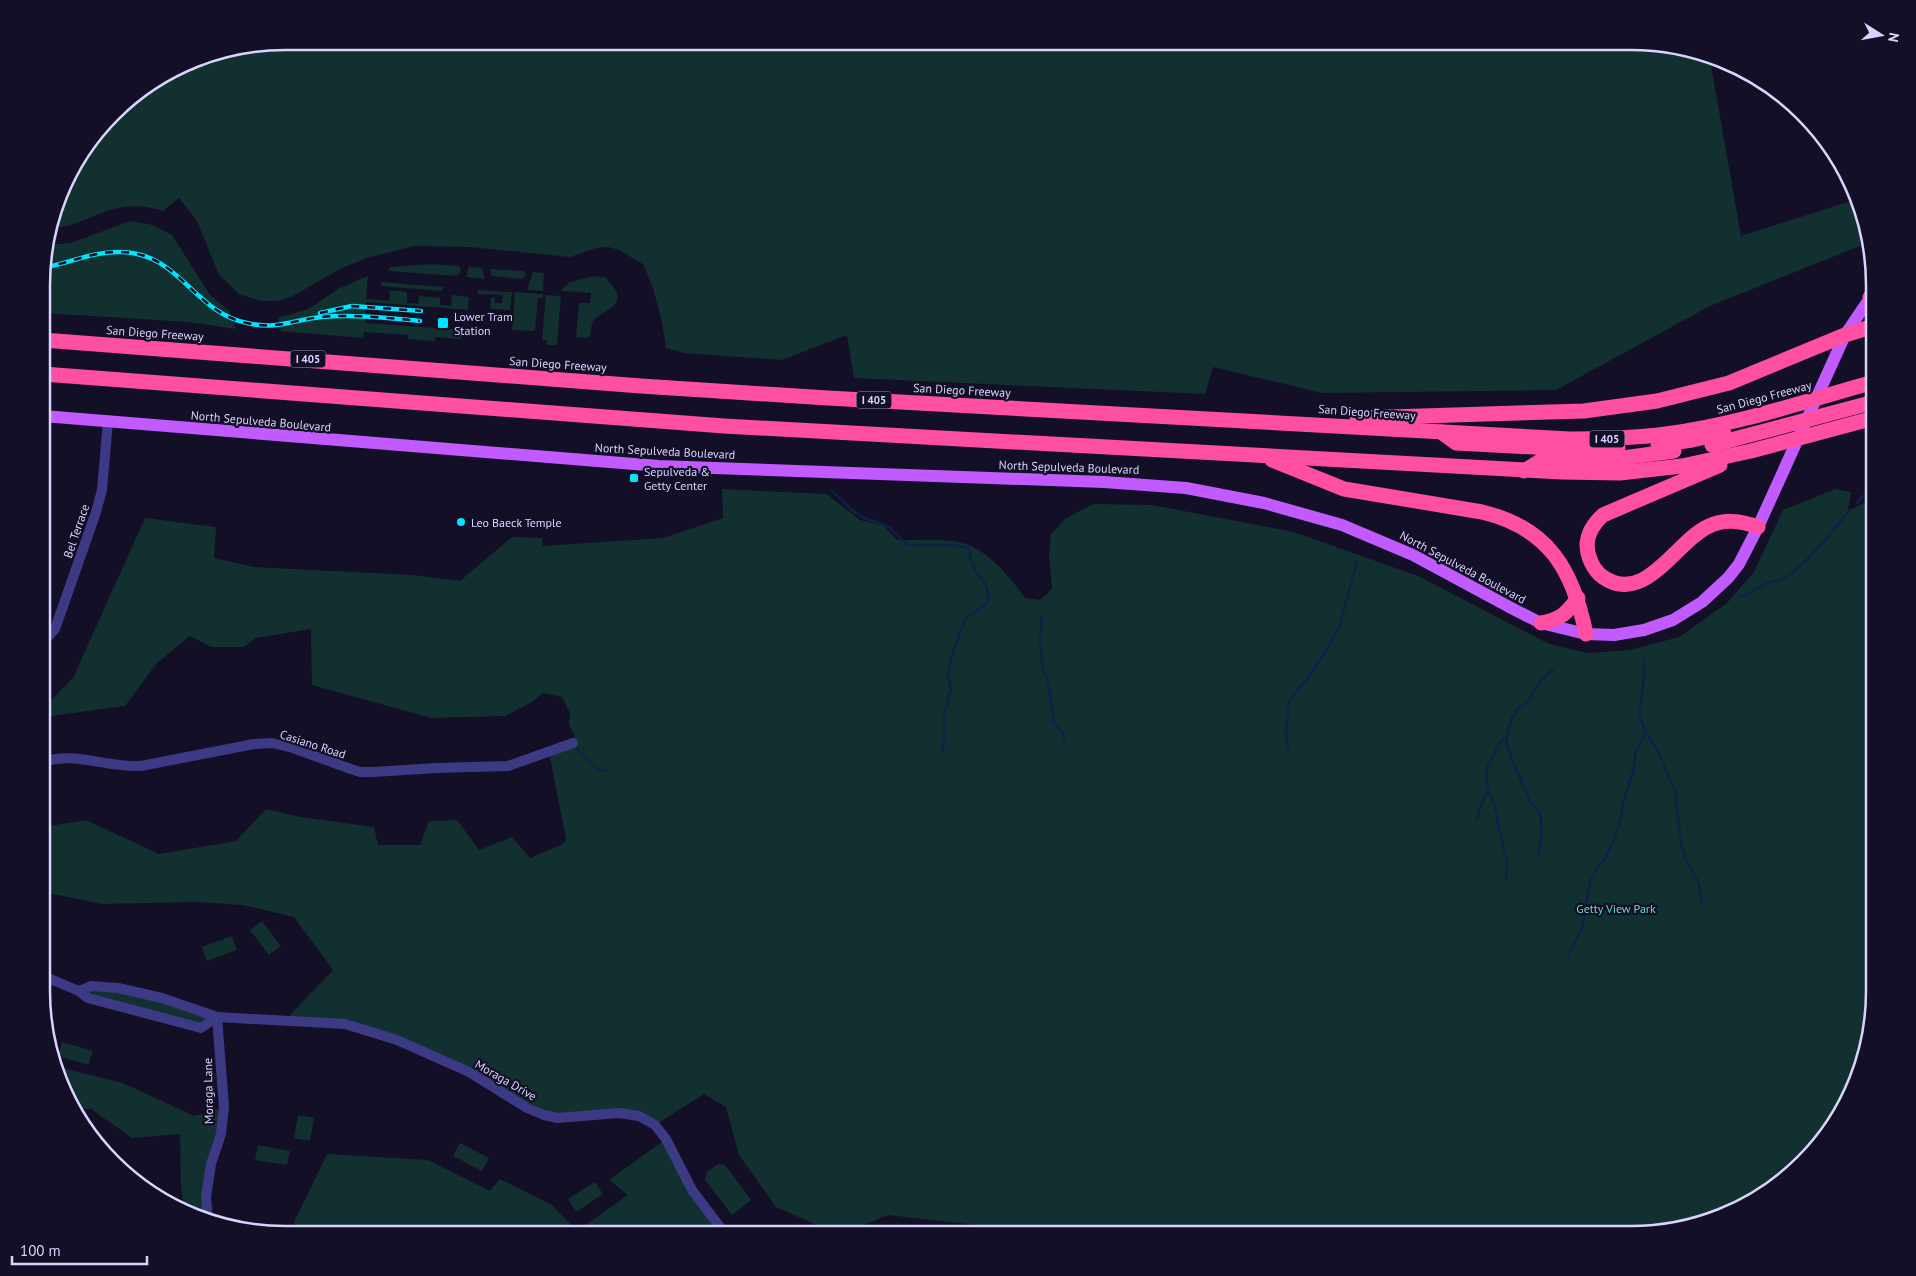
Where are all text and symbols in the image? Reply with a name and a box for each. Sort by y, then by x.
north arrow [1856,10,1906,60]
text: N [1884,31,1903,44]
place label: Lower Tram Station [454,309,513,338]
marker: Lower Tram Station [436,316,450,330]
street label: San Diego Freeway [106,322,205,344]
road number: I 405 [290,350,326,368]
street label: San Diego Freeway [509,353,608,375]
street label: San Diego Freeway [1715,377,1814,417]
street label: San Diego Freeway [913,380,1012,400]
road number: I 405 [856,392,892,408]
street label: San Diego Freeway [1318,401,1417,423]
street label: North Sepulveda Boulevard [190,407,332,435]
road number: I 405 [1590,430,1624,448]
street label: North Sepulveda Boulevard [594,440,736,462]
street label: North Sepulveda Boulevard [998,457,1140,477]
place label: Sepulveda & Getty Center [644,464,710,493]
marker: Sepulveda & Getty Center [628,472,640,484]
street label: Bel Terrace [60,502,92,560]
place label: Leo Baeck Temple [471,515,562,530]
marker: Leo Baeck Temple [455,516,467,528]
street label: North Sepulveda Boulevard [1397,527,1529,607]
street label: Casiano Road [278,726,348,762]
park label: Getty View Park [1576,901,1656,916]
street label: Moraga Drive [473,1056,539,1104]
street label: Moraga Lane [200,1058,216,1124]
scale bar [12,1234,148,1266]
text: 100 m [20,1241,61,1260]

